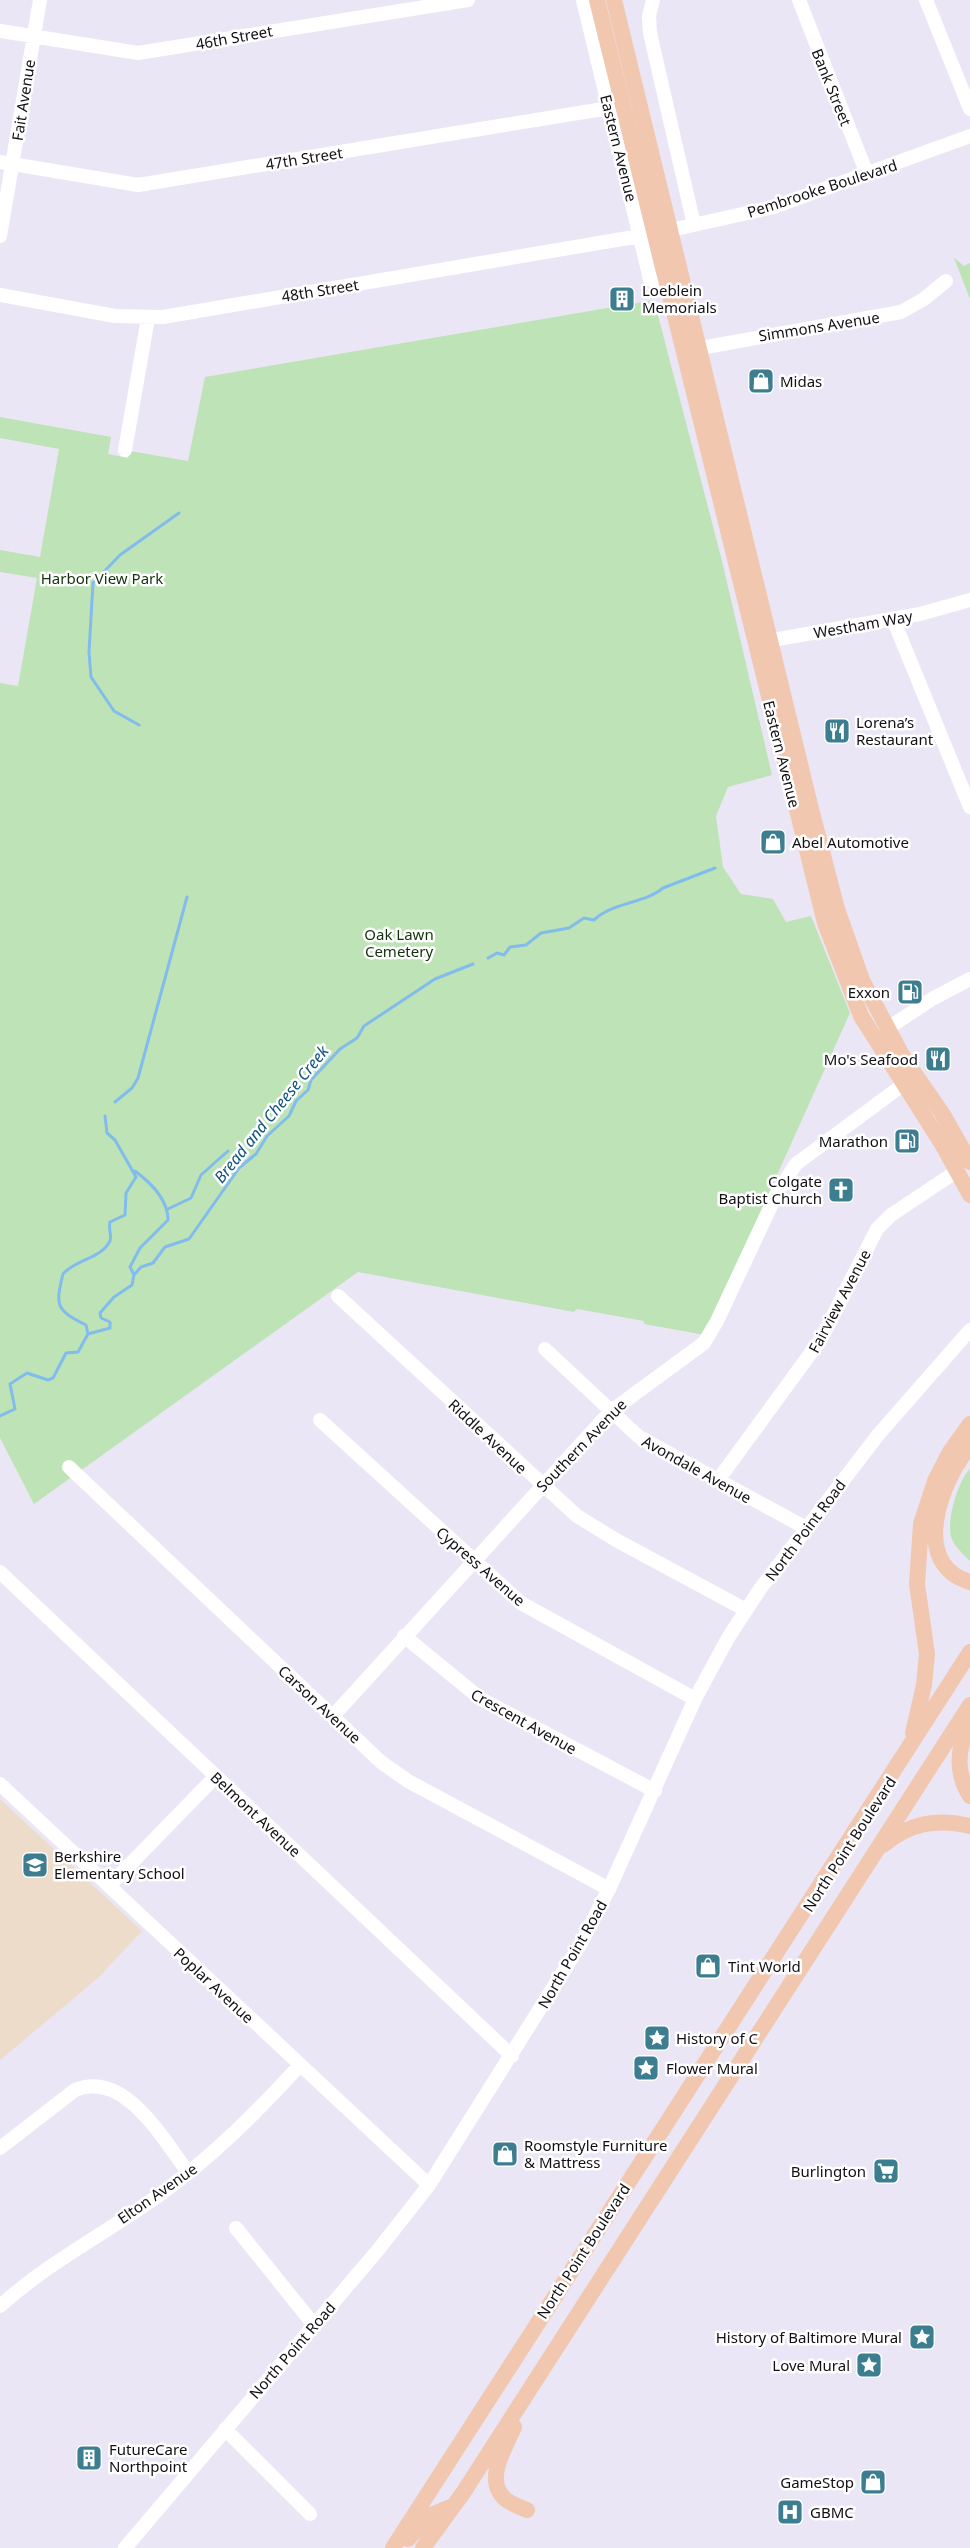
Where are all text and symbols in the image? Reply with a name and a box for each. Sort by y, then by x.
street label: 46th Street [194,20,275,54]
street label: Bank Street [808,46,857,129]
street label: Fait Avenue [7,58,39,142]
street label: Eastern Avenue [596,92,642,204]
street label: 47th Street [264,142,344,174]
street label: Pembrooke Boulevard [744,154,900,222]
street label: 48th Street [280,274,360,306]
place label: Loeblein Memorials [642,280,717,317]
building icon: Loeblein Memorials [607,284,637,314]
street label: Simmons Avenue [757,307,881,345]
shop icon: Midas [746,366,776,396]
place label: Midas [780,371,822,391]
park label: Harbor View Park [41,568,163,588]
street label: Westham Way [812,605,914,643]
street label: Eastern Avenue [759,698,805,810]
place label: Lorena’s Restaurant [856,712,934,749]
restaurant icon: Lorena’s Restaurant [822,716,852,746]
shop icon: Abel Automotive [758,827,788,857]
place label: Abel Automotive [792,832,909,852]
park label: Oak Lawn Cemetery [364,924,434,961]
fuel station icon: Exxon [895,977,925,1007]
place label: Exxon [848,982,890,1002]
water label: Bread and Cheese Creek [209,1040,334,1187]
restaurant icon: Mo's Seafood [923,1044,953,1074]
place label: Mo's Seafood [824,1049,918,1069]
fuel station icon: Marathon [892,1126,922,1156]
place label: Marathon [819,1131,888,1151]
place label: Colgate Baptist Church [718,1171,822,1208]
church icon: Colgate Baptist Church [826,1175,856,1205]
street label: Fairview Avenue [803,1246,875,1356]
street label: Riddle Avenue [444,1394,532,1478]
street label: Southern Avenue [532,1394,630,1496]
street label: Avondale Avenue [639,1431,755,1507]
street label: North Point Road [760,1475,850,1585]
street label: Cypress Avenue [432,1522,530,1610]
street label: Carson Avenue [274,1660,366,1748]
street label: Crescent Avenue [468,1684,580,1758]
street label: Belmont Avenue [207,1767,305,1861]
street label: North Point Boulevard [798,1773,900,1915]
place label: Berkshire Elementary School [54,1846,185,1883]
school or university icon: Berkshire Elementary School [20,1850,50,1880]
street label: North Point Road [533,1896,611,2012]
street label: Poplar Avenue [170,1943,258,2027]
shop icon: Tint World [693,1951,723,1981]
place label: Tint World [728,1956,801,1976]
place icon: History of C [642,2023,672,2053]
place label: History of C [676,2028,759,2048]
place icon: Flower Mural [631,2053,661,2083]
place label: Flower Mural [666,2058,758,2078]
place label: Roomstyle Furniture & Mattress [524,2135,667,2172]
shop icon: Roomstyle Furniture & Mattress [490,2139,520,2169]
supermarket icon: Burlington [871,2156,901,2186]
street label: Elton Avenue [113,2158,201,2228]
place label: Burlington [791,2161,866,2181]
street label: North Point Boulevard [532,2180,634,2322]
street label: North Point Road [244,2297,340,2403]
place icon: History of Baltimore Mural [907,2322,937,2352]
place label: History of Baltimore Mural [716,2327,902,2347]
place icon: Love Mural [854,2350,884,2380]
place label: Love Mural [772,2355,850,2375]
place label: FutureCare Northpoint [109,2439,188,2476]
building icon: FutureCare Northpoint [74,2443,104,2473]
shop icon: GameStop [858,2467,888,2497]
place label: GameStop [780,2472,854,2492]
hospital icon: GBMC [775,2497,805,2527]
place label: GBMC [810,2502,854,2522]

